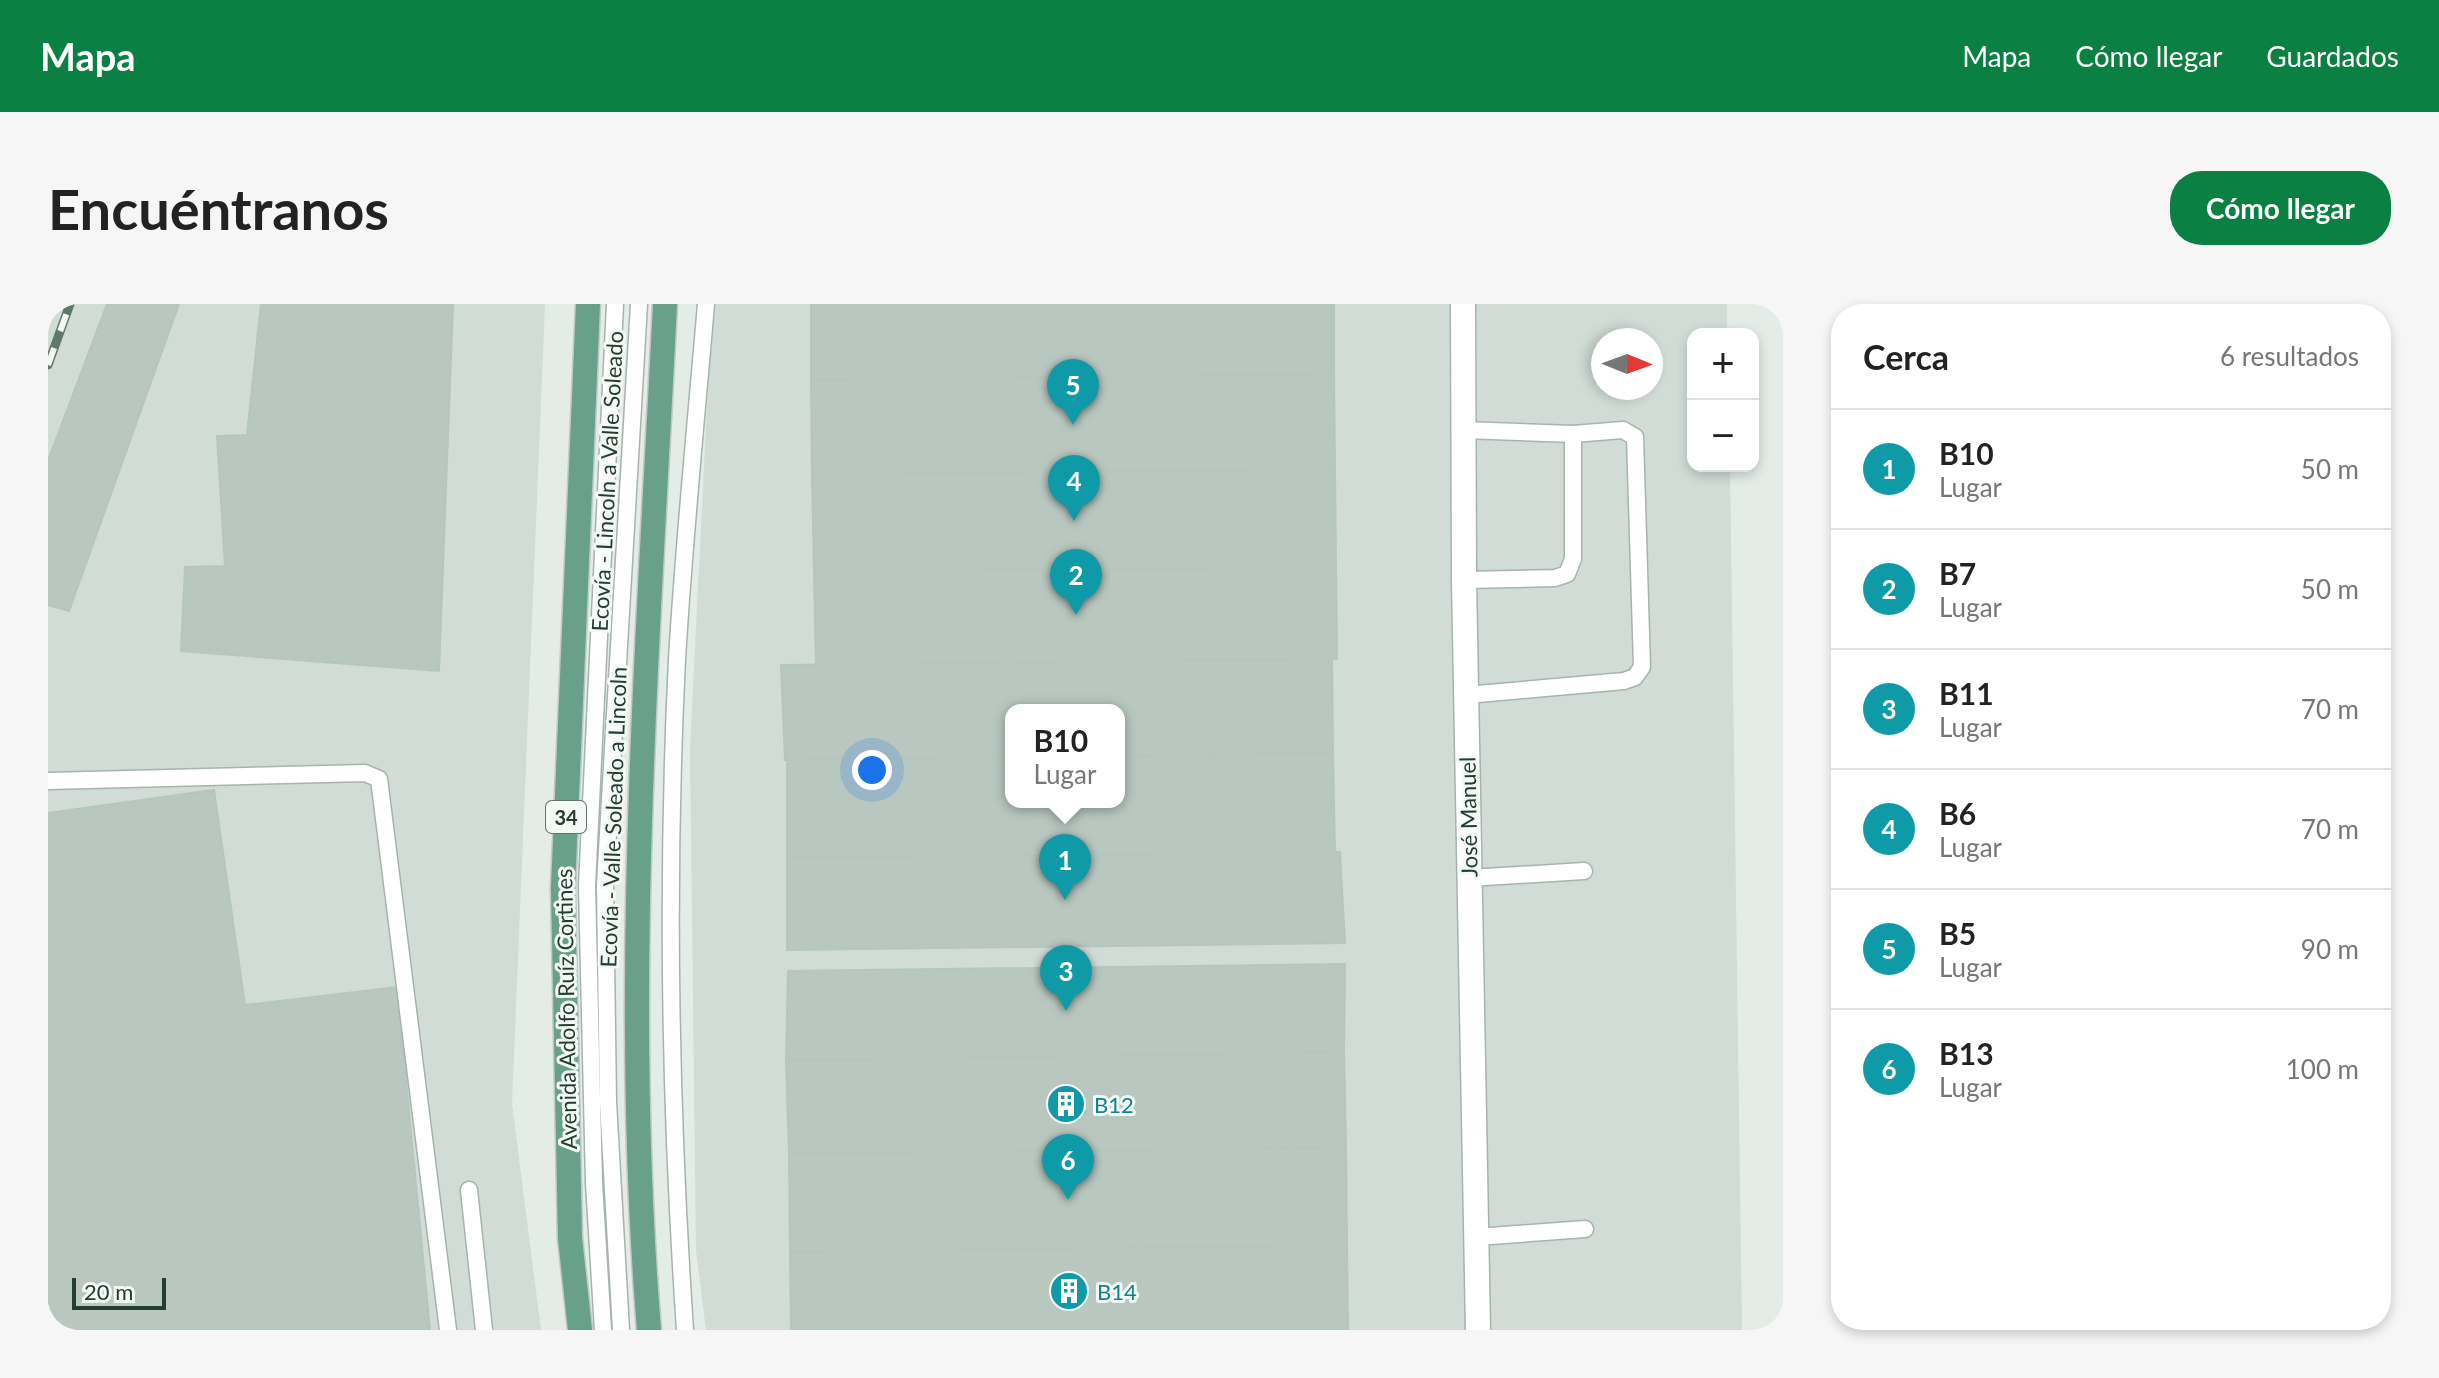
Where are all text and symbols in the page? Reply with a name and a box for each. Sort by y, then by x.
text: Mapa [40,33,136,79]
text: Mapa [1962,39,2031,73]
text: Cómo llegar [2075,39,2222,73]
text: Guardados [2266,39,2399,73]
button: Cómo llegar [2170,171,2391,245]
text: Encuéntranos [48,175,389,242]
north arrow [1591,328,1663,400]
map controls [1687,328,1759,472]
button: + [1687,328,1759,400]
street label: Ecovía - Lincoln a Valle Soleado [586,330,628,632]
text: Cerca [1863,336,1949,377]
text: 6 resultados [2220,340,2359,372]
pin: 5 [1047,359,1099,425]
button: − [1687,400,1759,472]
text: B10 [1939,435,1994,471]
text: 1 [1881,453,1897,485]
text: 50 m [2301,453,2359,485]
pin: 4 [1048,455,1100,521]
text: Lugar [1939,471,2002,503]
pin: 2 [1050,549,1102,615]
text: B7 [1939,555,1976,591]
text: 2 [1881,573,1897,605]
text: 50 m [2301,573,2359,605]
text: Lugar [1939,591,2002,623]
street label: Ecovía - Valle Soleado a Lincoln [594,666,632,968]
text: B11 [1939,675,1994,711]
text: 3 [1881,693,1897,725]
text: 70 m [2301,693,2359,725]
popup [1005,704,1125,808]
text: Lugar [1939,711,2002,743]
text: B10 [1033,722,1088,758]
your location [852,750,892,790]
street label: José Manuel [1453,757,1483,877]
text: Lugar [1033,758,1097,790]
text: B6 [1939,795,1976,831]
road number: 34 [546,801,586,833]
text: 4 [1881,813,1897,845]
text: 70 m [2301,813,2359,845]
text: Lugar [1939,831,2002,863]
pin: 1 [1039,834,1091,900]
street label: Avenida Adolfo Ruíz Cortines [550,868,582,1150]
text: B5 [1939,915,1976,951]
text: 5 [1881,933,1897,965]
text: 90 m [2301,933,2359,965]
pin: 3 [1040,945,1092,1011]
text: Lugar [1939,951,2002,983]
text: B13 [1939,1035,1994,1071]
text: 6 [1881,1053,1897,1085]
text: 100 m [2286,1053,2359,1085]
text: Lugar [1939,1071,2002,1103]
building icon: B12 [1045,1083,1087,1125]
place label: B12 [1094,1091,1134,1118]
pin: 6 [1042,1134,1094,1200]
building icon: B14 [1048,1270,1090,1312]
scale bar [72,1274,166,1310]
text: 20 m [84,1278,133,1305]
place label: B14 [1097,1278,1137,1305]

